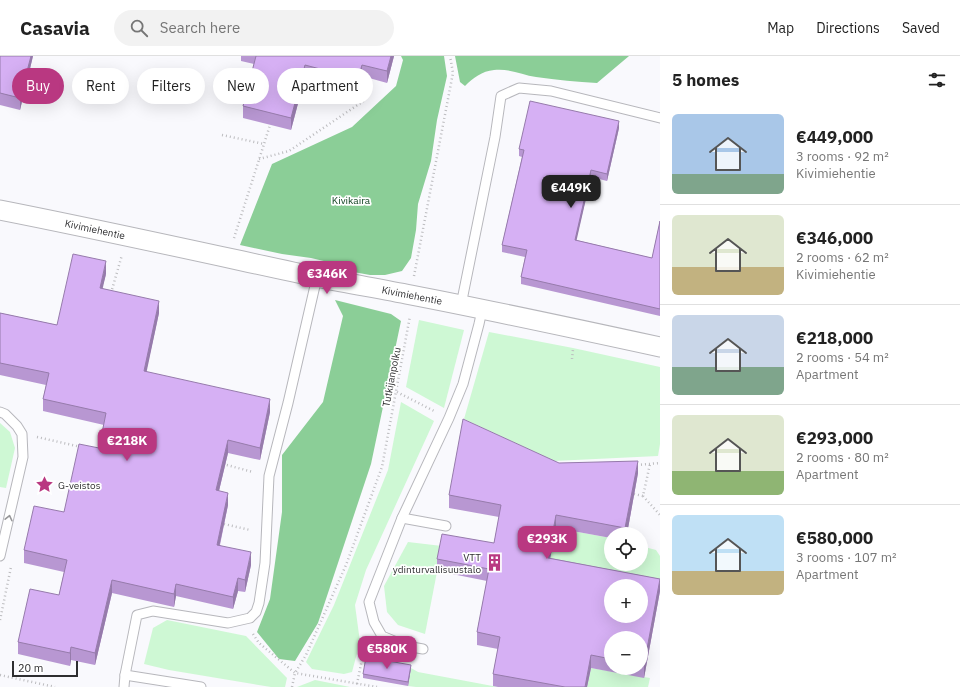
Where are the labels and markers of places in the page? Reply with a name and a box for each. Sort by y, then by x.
pin: €449K [543,175,599,209]
pin: €346K [299,261,355,295]
pin: €218K [99,428,155,462]
place icon: G-veistos [35,475,55,495]
place label: G-veistos [58,479,101,492]
pin: €293K [519,526,575,560]
place label: VTT ydinturvallisuustalo [393,551,481,576]
building icon: VTT ydinturvallisuustalo [484,553,504,573]
pin: €580K [359,636,415,670]

